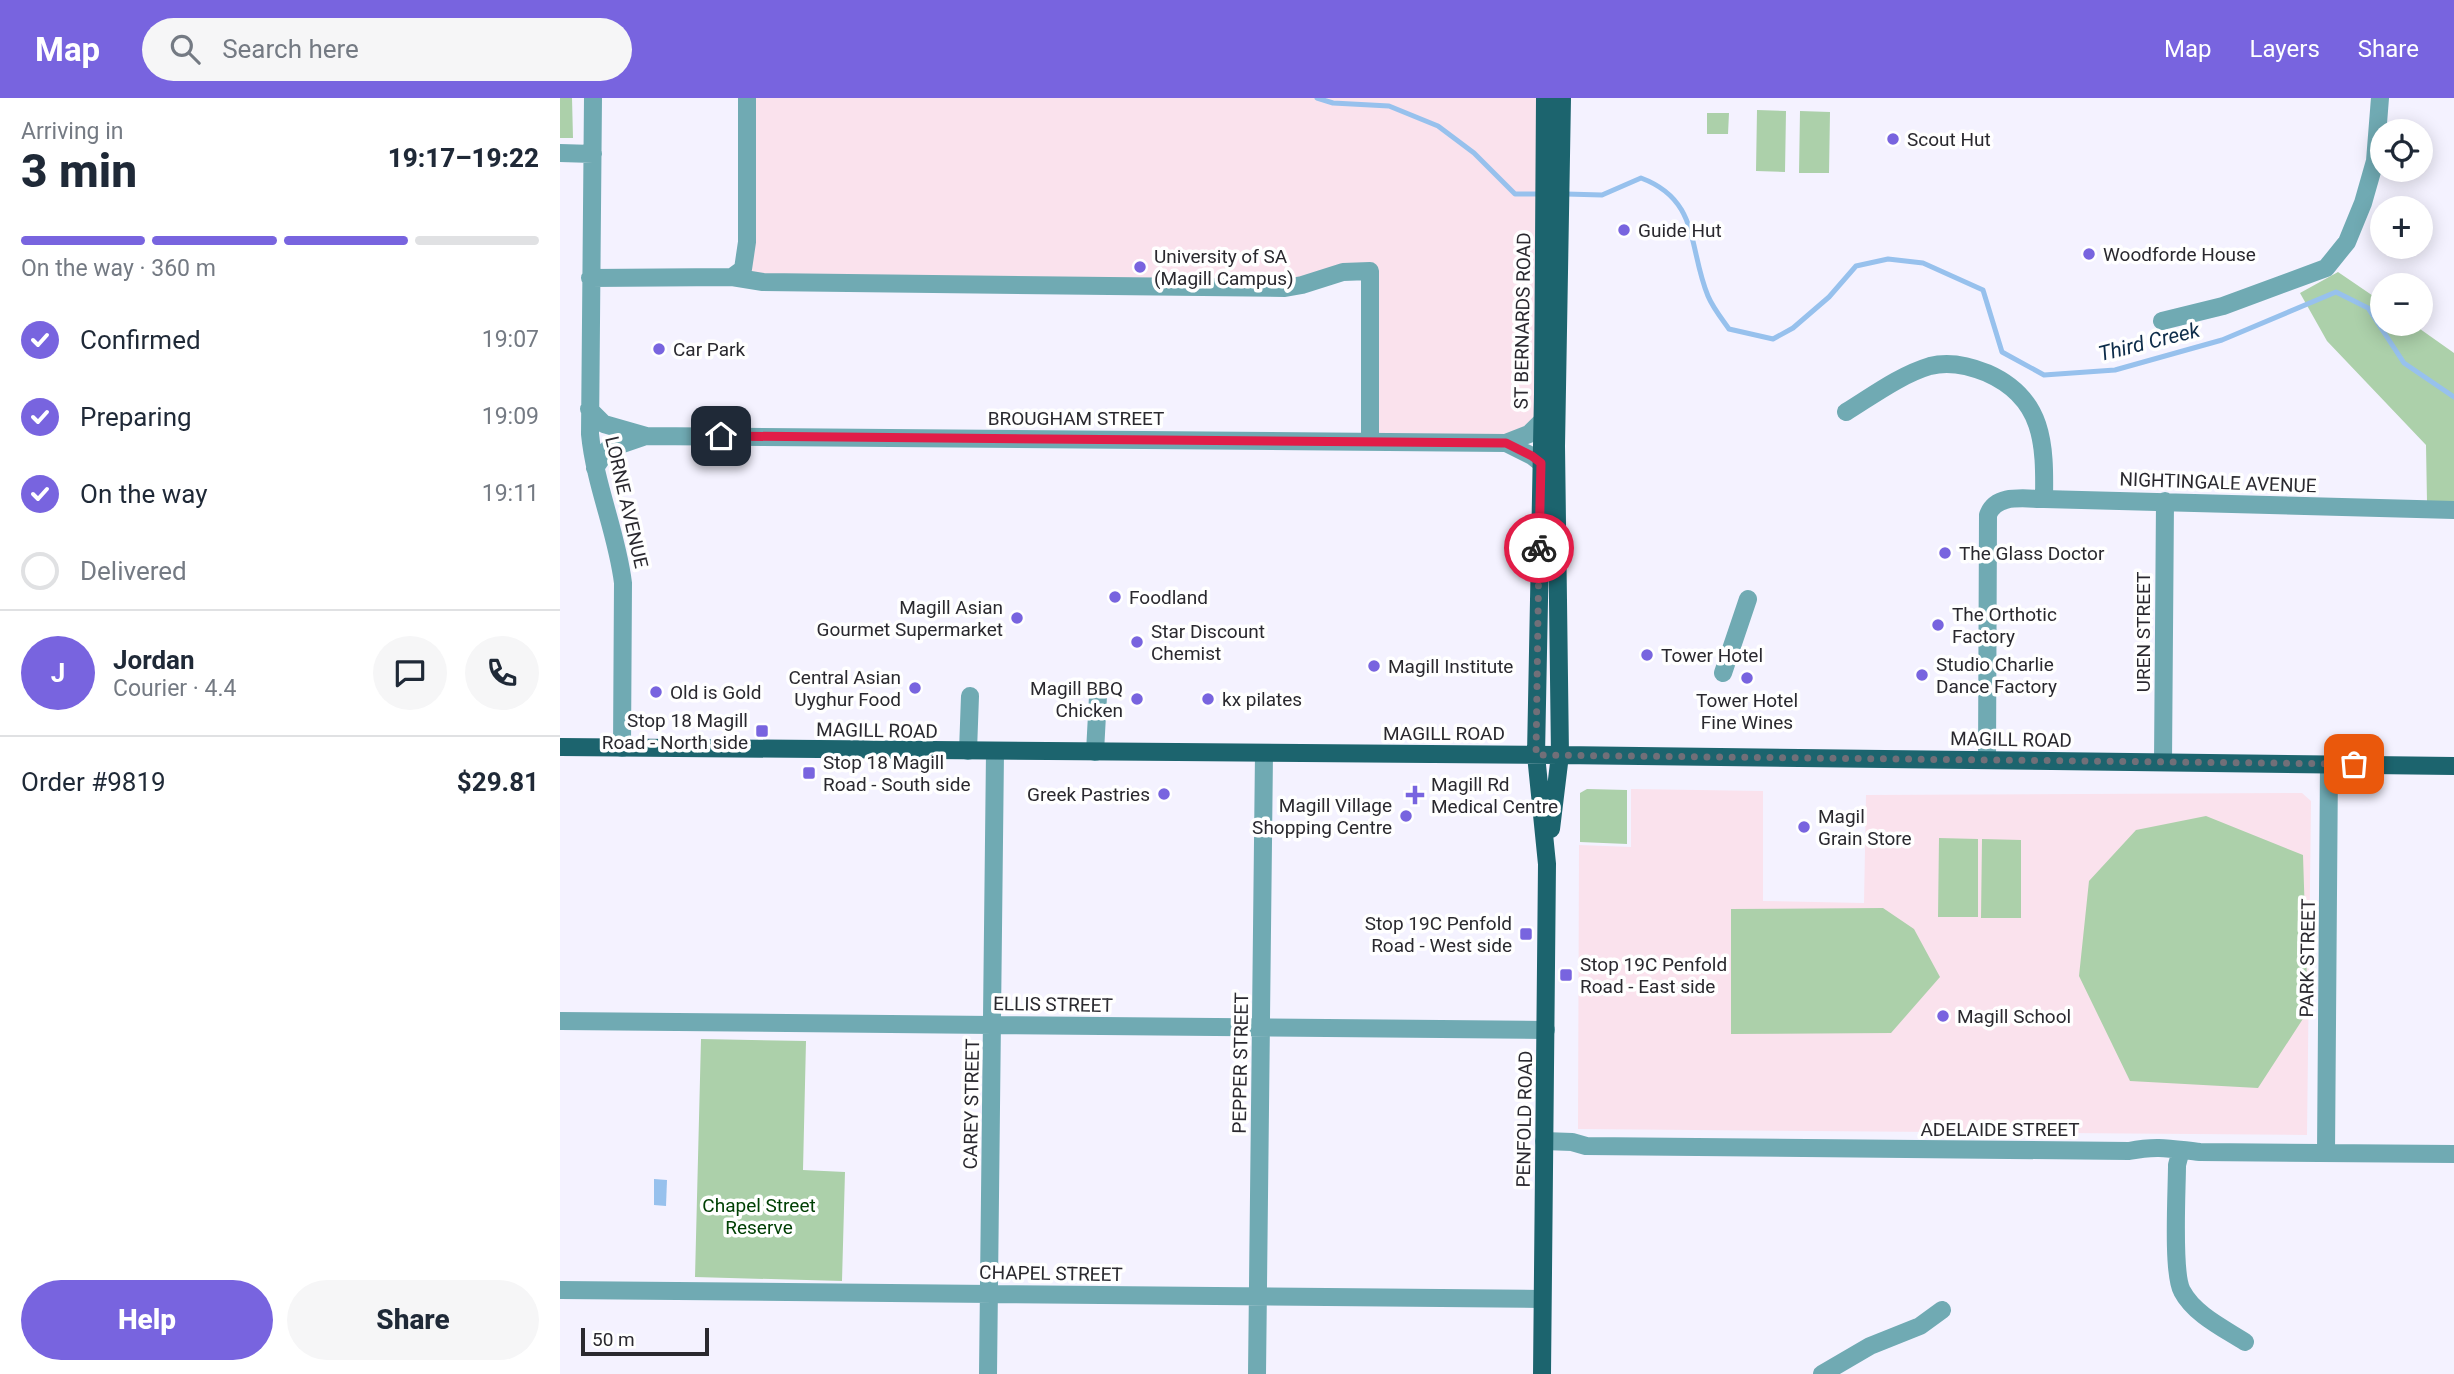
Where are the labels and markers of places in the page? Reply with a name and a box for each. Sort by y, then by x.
place label: Scout Hut [1907,128,1991,151]
marker: Scout Hut [1885,131,1901,147]
place label: Guide Hut [1638,219,1722,242]
marker: Guide Hut [1616,222,1632,238]
place label: Woodforde House [2103,243,2256,266]
place label: University of SA (Magill Campus) [1154,245,1294,290]
marker: Woodforde House [2081,246,2097,262]
marker: University of SA (Magill Campus) [1132,259,1148,275]
place label: Car Park [673,338,746,361]
marker: Car Park [651,341,667,357]
pin [691,406,751,466]
place label: The Glass Doctor [1959,542,2105,565]
marker: The Glass Doctor [1937,545,1953,561]
place label: Foodland [1129,586,1208,609]
marker: Foodland [1107,589,1123,605]
place label: Magill Asian Gourmet Supermarket [817,596,1003,641]
place label: The Orthotic Factory [1952,603,2057,648]
marker: Magill Asian Gourmet Supermarket [1009,610,1025,626]
marker: The Orthotic Factory [1930,617,1946,633]
place label: Star Discount Chemist [1151,620,1265,665]
marker: Star Discount Chemist [1129,634,1145,650]
place label: Tower Hotel [1661,644,1763,667]
marker: Tower Hotel [1639,647,1655,663]
place label: Studio Charlie Dance Factory [1936,653,2057,698]
place label: Magill Institute [1388,655,1513,678]
marker: Magill Institute [1366,658,1382,674]
place label: Central Asian Uyghur Food [788,666,901,711]
marker: Studio Charlie Dance Factory [1914,667,1930,683]
marker: Tower Hotel Fine Wines [1739,670,1755,686]
place label: Magill BBQ Chicken [1030,677,1123,722]
marker: Central Asian Uyghur Food [907,680,923,696]
place label: Old is Gold [670,681,761,704]
marker: Old is Gold [648,684,664,700]
place label: kx pilates [1222,688,1302,711]
place label: Tower Hotel Fine Wines [1696,689,1798,734]
marker: Magill BBQ Chicken [1129,691,1145,707]
marker: kx pilates [1200,691,1216,707]
place label: Stop 18 Magill Road - North side [602,709,748,754]
marker: Stop 18 Magill Road - North side [754,723,770,739]
pin [2324,734,2384,794]
place label: Stop 18 Magill Road - South side [823,751,970,796]
marker: Stop 18 Magill Road - South side [801,765,817,781]
place label: Magill Rd Medical Centre [1431,773,1558,818]
place label: Greek Pastries [1027,783,1150,806]
marker: Magill Rd Medical Centre [1405,785,1425,805]
marker: Greek Pastries [1156,786,1172,802]
place label: Magill Village Shopping Centre [1252,794,1392,839]
place label: Magil Grain Store [1818,805,1912,850]
marker: Magill Village Shopping Centre [1398,808,1414,824]
marker: Magil Grain Store [1796,819,1812,835]
place label: Stop 19C Penfold Road - West side [1365,912,1512,957]
marker: Stop 19C Penfold Road - West side [1518,926,1534,942]
place label: Stop 19C Penfold Road - East side [1580,953,1727,998]
marker: Stop 19C Penfold Road - East side [1558,967,1574,983]
place label: Magill School [1957,1005,2071,1028]
marker: Magill School [1935,1008,1951,1024]

